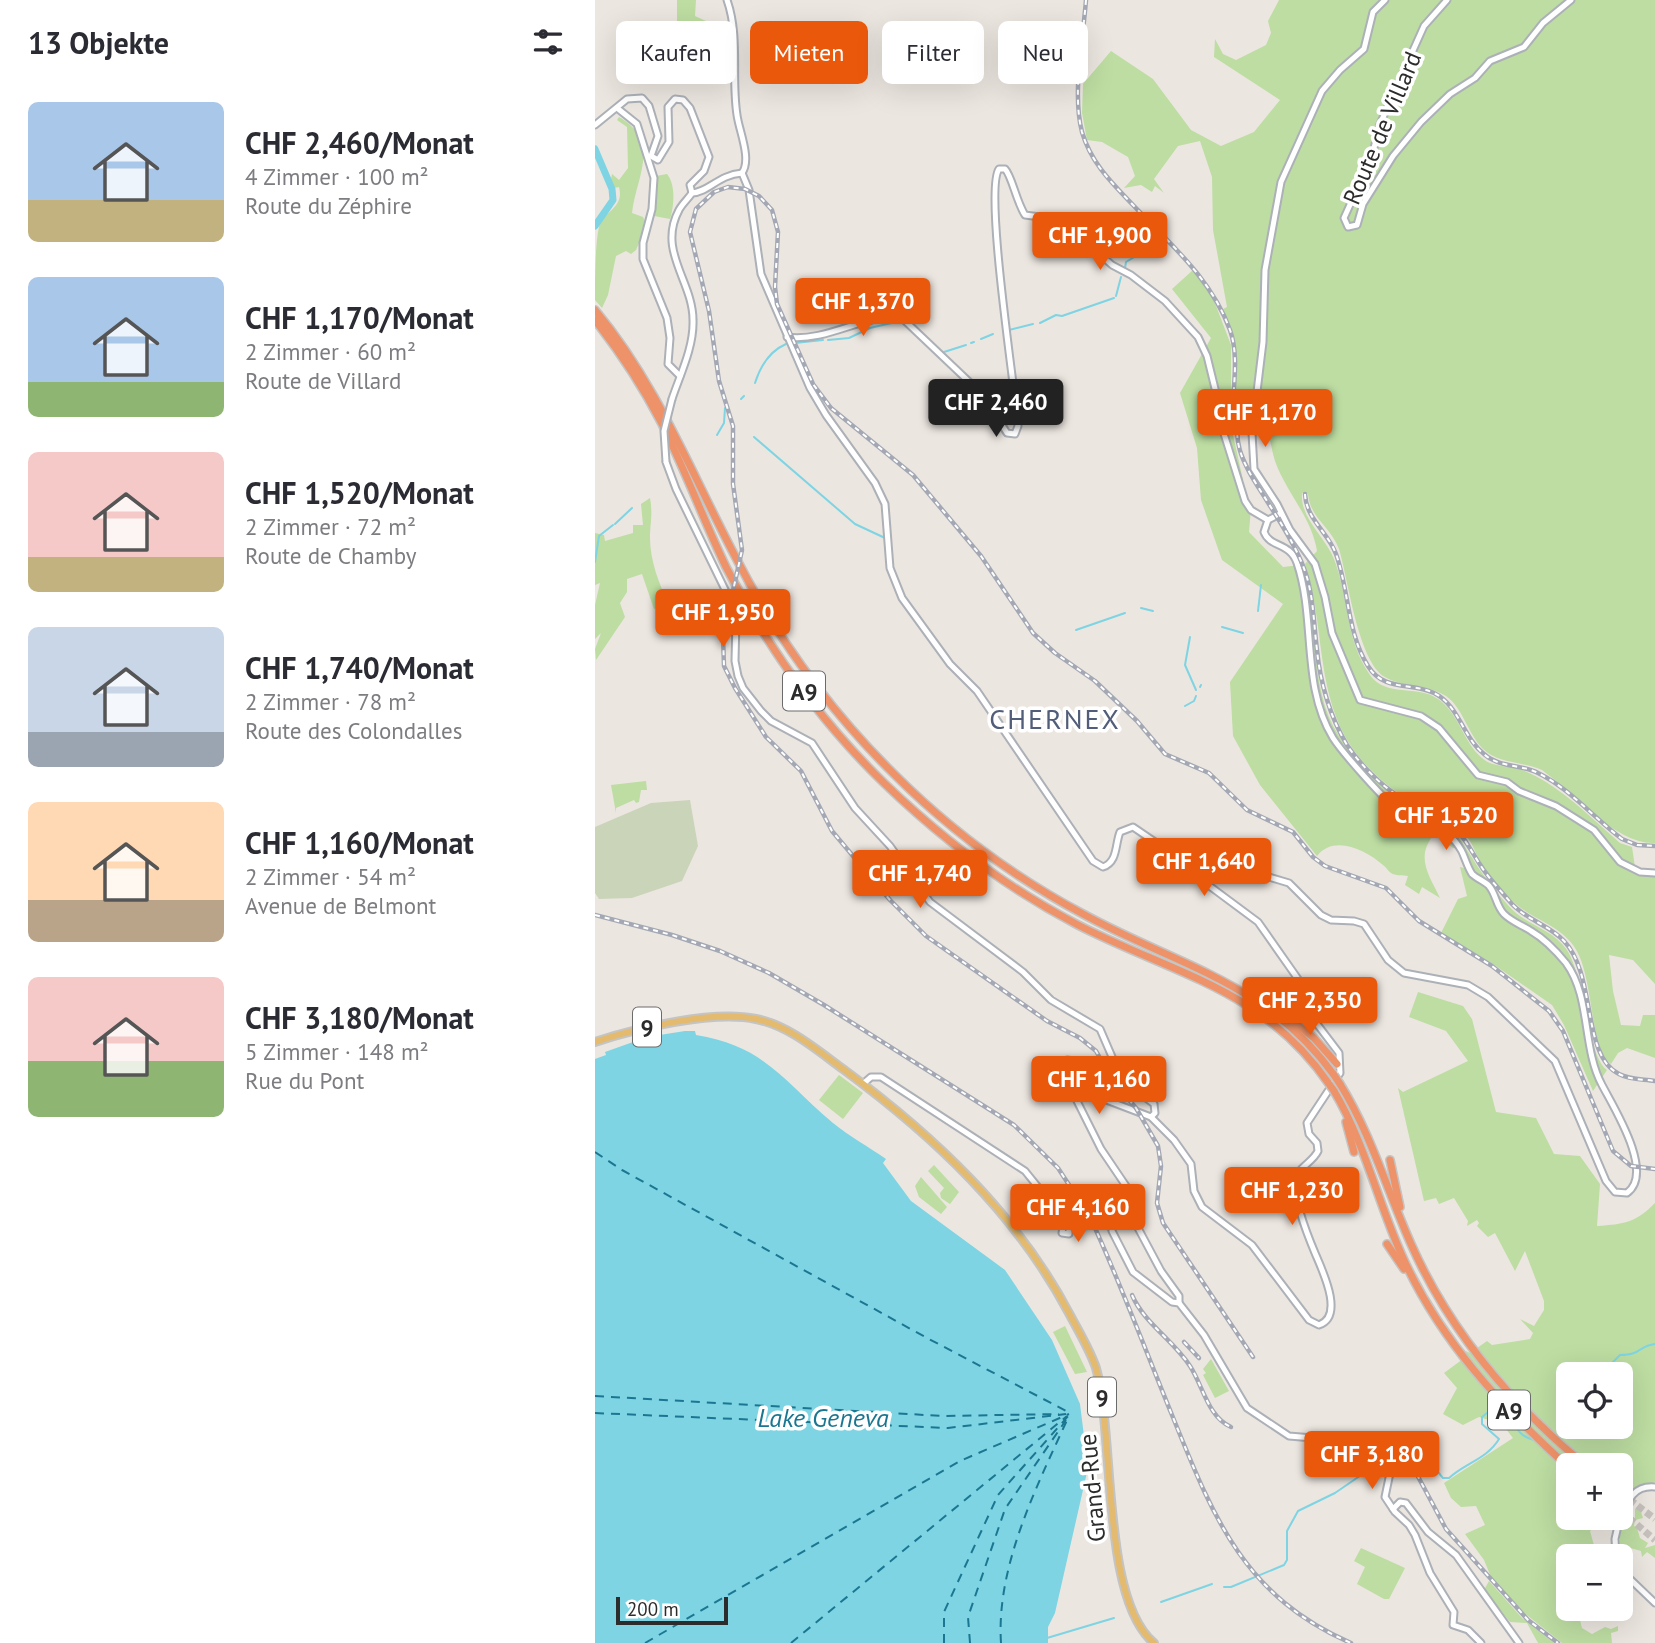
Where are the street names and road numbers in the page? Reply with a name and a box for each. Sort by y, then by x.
street label: Route de Villard [1336,47,1428,209]
road number: A9 [783,671,825,710]
road number: 9 [633,1008,661,1046]
road number: 9 [1088,1378,1116,1416]
road number: A9 [1488,1390,1530,1429]
street label: Grand-Rue [1072,1433,1112,1543]

